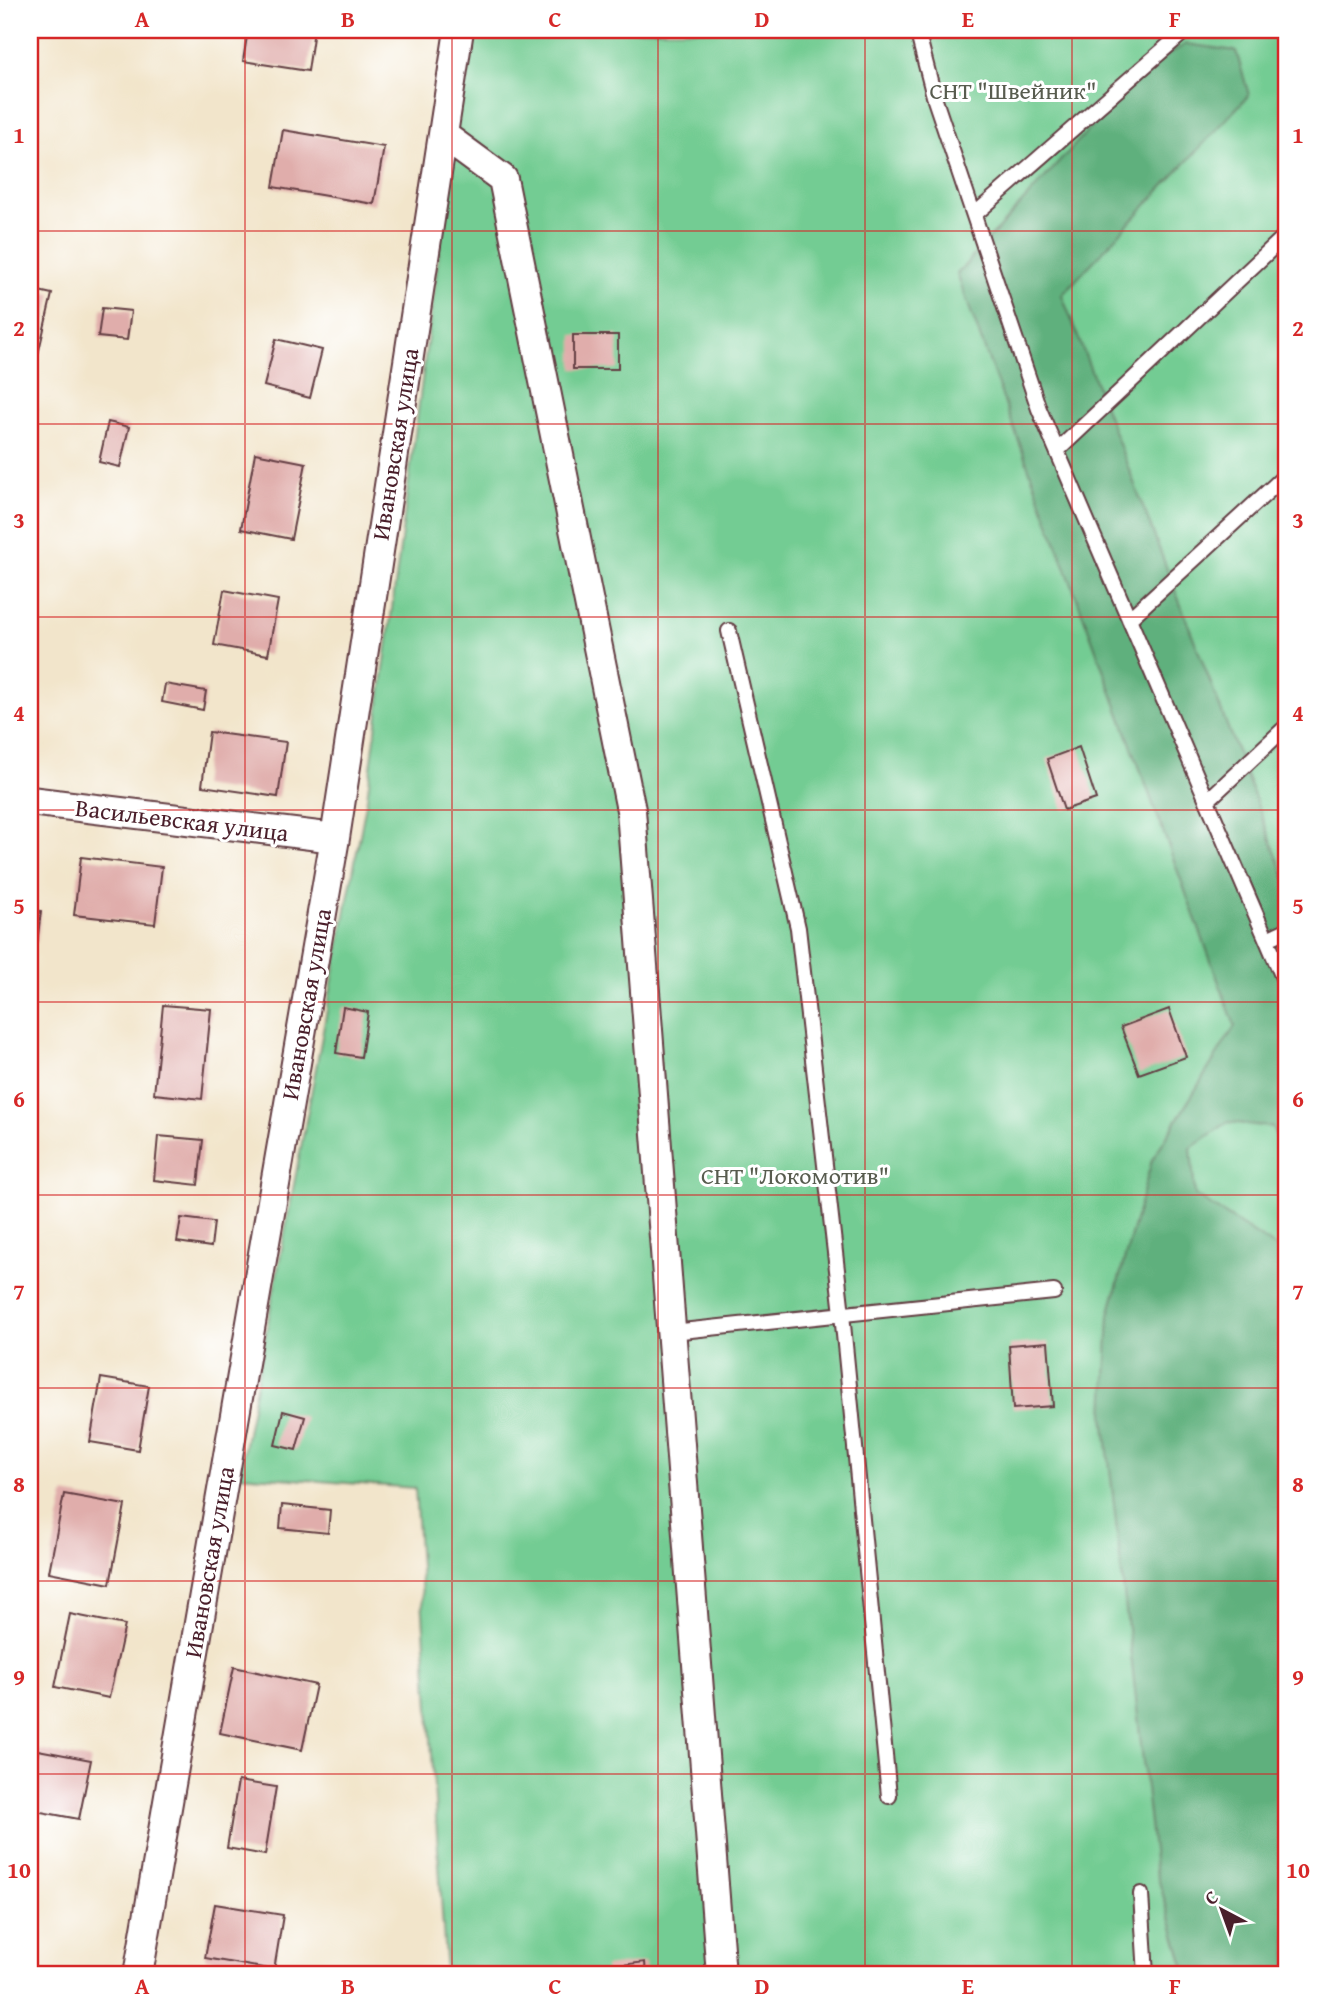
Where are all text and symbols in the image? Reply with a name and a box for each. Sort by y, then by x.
text: A [135,2,150,35]
text: B [341,2,355,35]
text: C [548,2,562,35]
text: D [755,2,770,35]
text: E [962,2,974,35]
text: F [1169,2,1181,35]
park label: СНТ "Швейник" [930,73,1096,108]
text: 1 [13,118,25,151]
text: 1 [1292,118,1304,151]
text: 2 [13,311,25,344]
text: 2 [1292,311,1304,344]
street label: Ивановская улица [363,345,428,543]
text: 3 [13,503,25,536]
text: 3 [1292,503,1304,536]
text: 4 [13,696,25,729]
text: 4 [1292,696,1304,729]
street label: Васильевская улица [74,790,291,850]
text: 5 [13,889,25,922]
text: 5 [1292,889,1304,922]
street label: Ивановская улица [272,905,340,1103]
text: 6 [13,1082,25,1115]
text: 6 [1292,1082,1304,1115]
park label: СНТ "Локомотив" [701,1158,889,1193]
text: 7 [13,1275,25,1308]
text: 7 [1292,1275,1304,1308]
street label: Ивановская улица [175,1463,243,1661]
text: 8 [13,1467,25,1500]
text: 8 [1292,1467,1304,1500]
text: 9 [13,1660,25,1693]
text: 9 [1292,1660,1304,1693]
text: 10 [7,1853,31,1886]
text: 10 [1286,1853,1310,1886]
north arrow [1188,1876,1258,1946]
text: С [1198,1883,1224,1911]
text: A [135,1969,150,2002]
text: B [341,1969,355,2002]
text: C [548,1969,562,2002]
text: D [755,1969,770,2002]
text: E [962,1969,974,2002]
text: F [1169,1969,1181,2002]

